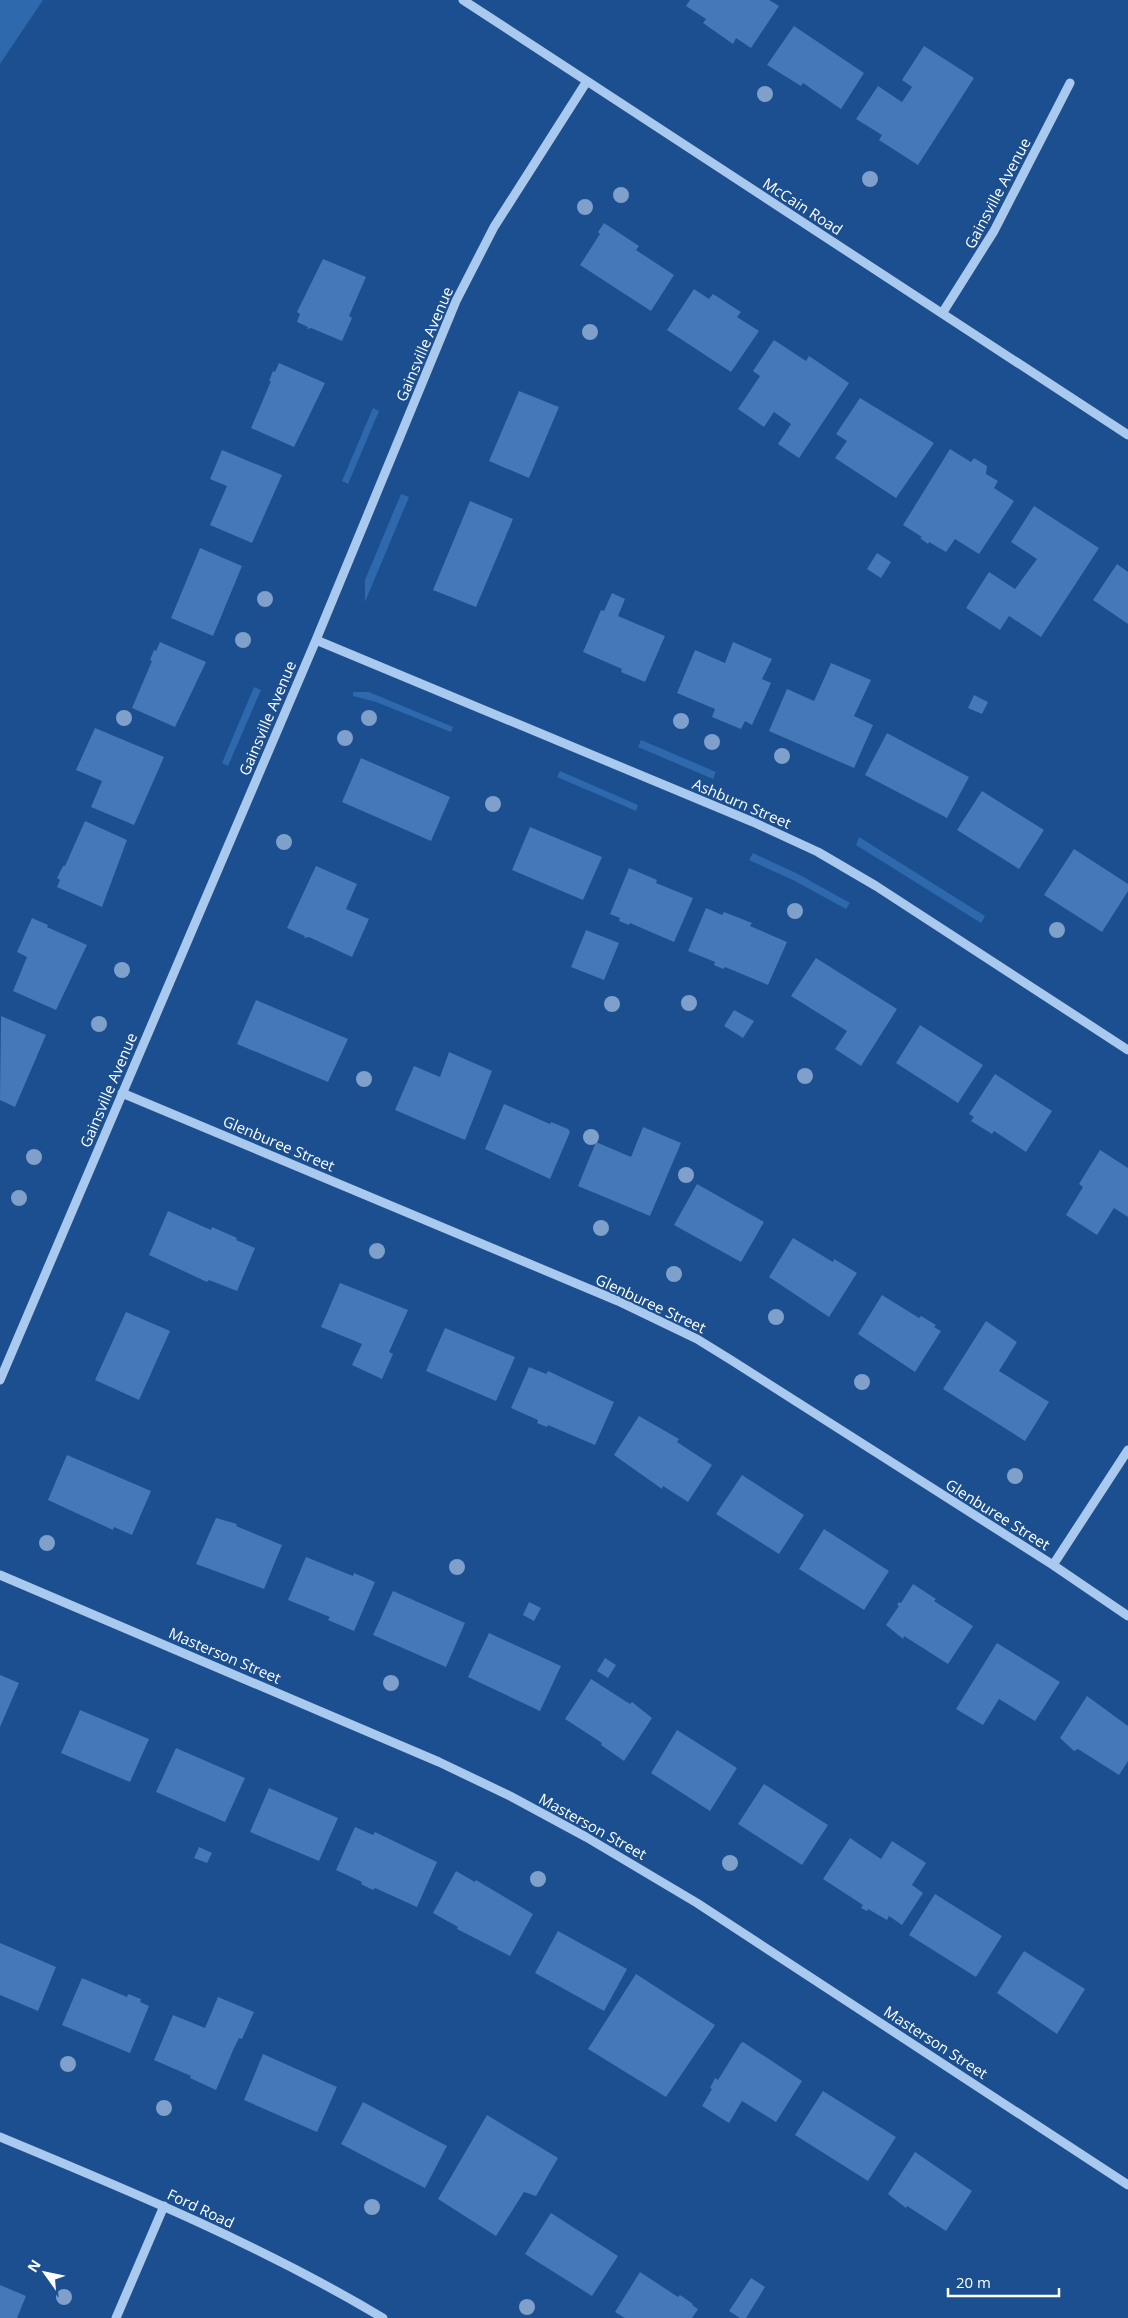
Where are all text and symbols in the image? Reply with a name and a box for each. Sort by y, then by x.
street label: Gainsville Avenue [959,134,1035,252]
street label: McCain Road [759,173,847,239]
street label: Gainsville Avenue [391,284,457,404]
street label: Gainsville Avenue [234,658,300,778]
street label: Ashburn Street [690,773,794,833]
street label: Gainsville Avenue [75,1030,141,1150]
street label: Glenburee Street [220,1110,338,1176]
street label: Glenburee Street [593,1269,709,1337]
street label: Glenburee Street [942,1474,1054,1554]
street label: Masterson Street [166,1622,284,1688]
street label: Masterson Street [536,1788,650,1864]
street label: Masterson Street [880,2001,992,2083]
street label: Ford Road [164,2184,238,2232]
north arrow [20,2248,70,2298]
text: N [23,2256,45,2276]
scale bar [948,2266,1059,2298]
text: 20 m [956,2272,991,2292]

